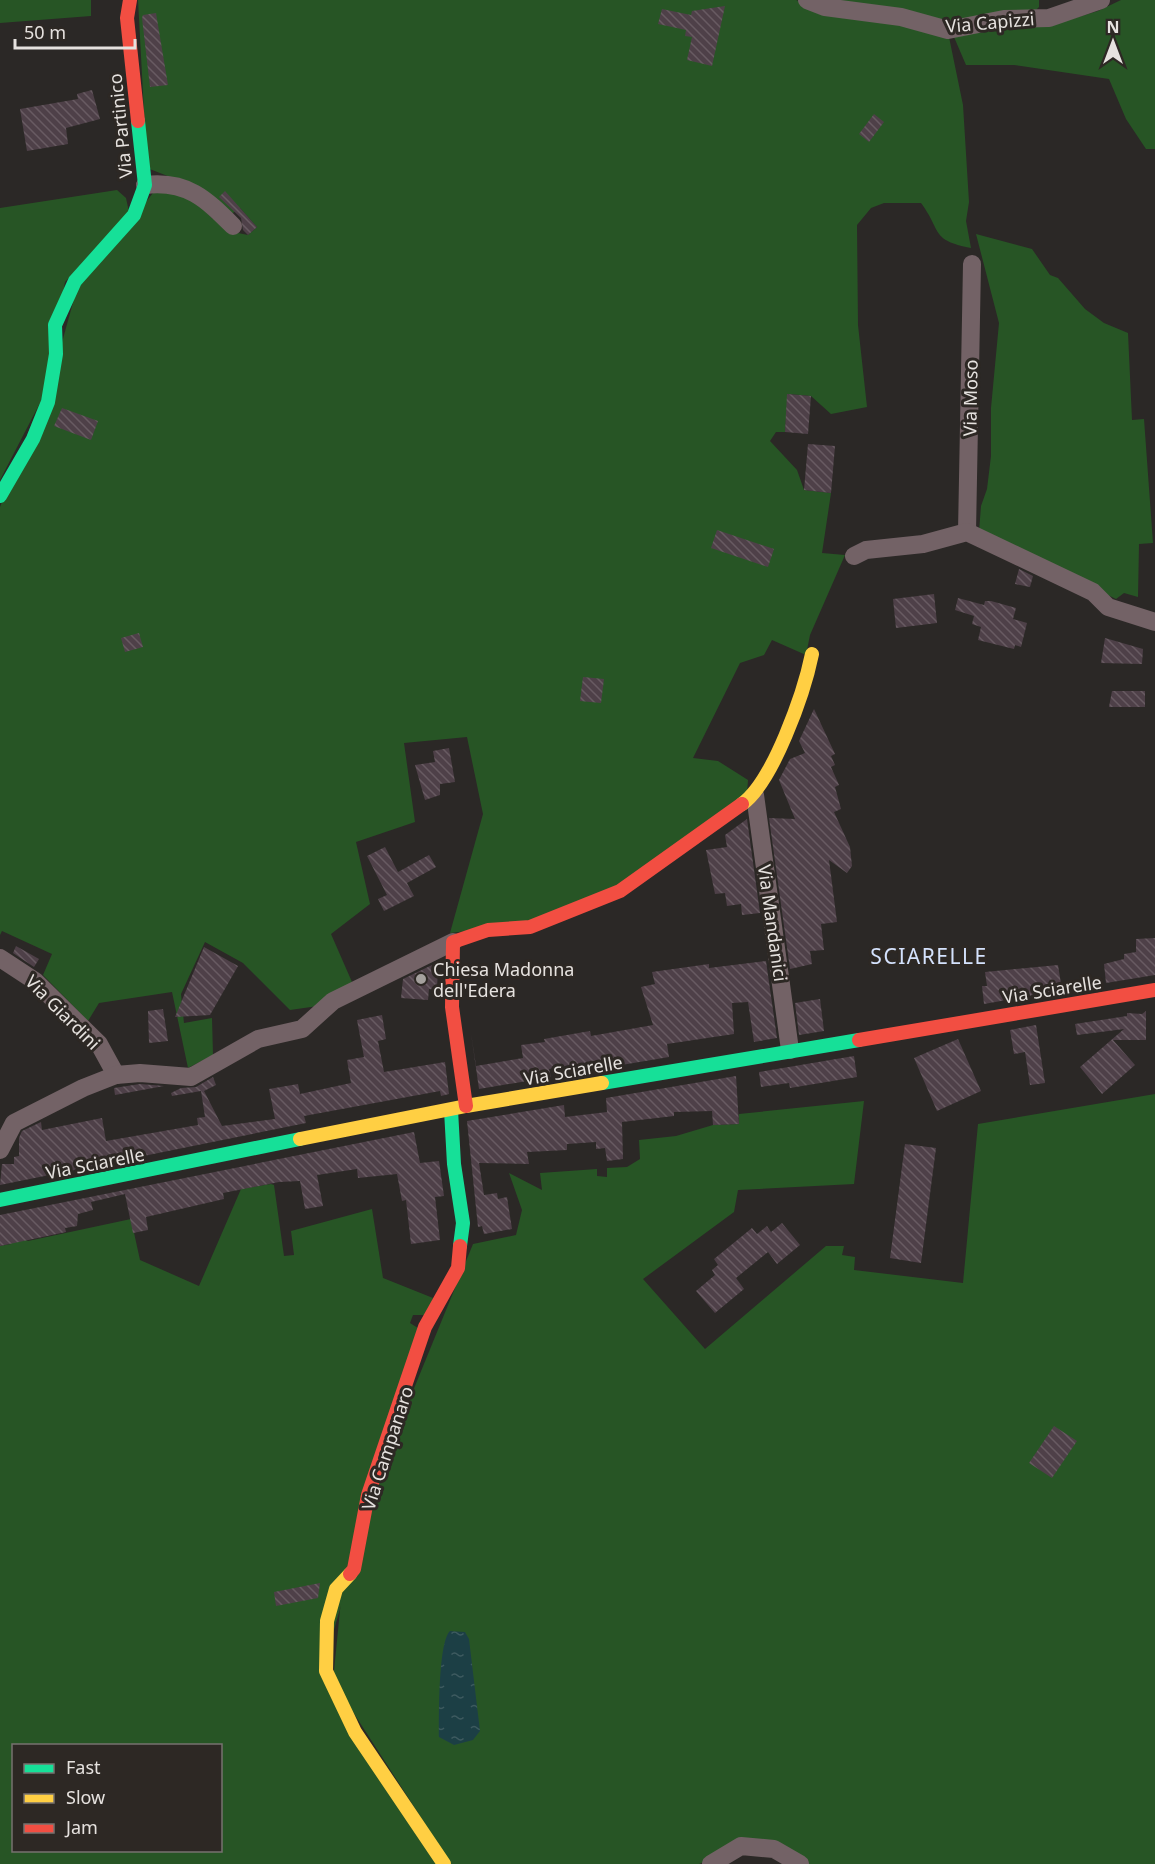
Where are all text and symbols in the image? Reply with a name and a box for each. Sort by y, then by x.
street label: Via Capizzi [945,6,1035,38]
scale bar [15,12,135,50]
north arrow [1083,12,1143,72]
text: N [1106,16,1120,38]
text: 50 m [24,20,66,44]
street label: Via Partinico [103,72,137,180]
street label: Via Moso [957,359,983,437]
street label: Via Mandanici [753,863,793,983]
district label: SCIARELLE [870,942,988,970]
place label: Chiesa Madonna dell'Edera [433,957,574,1002]
street label: Via Giardini [20,969,106,1055]
street label: Via Sciarelle [1001,969,1103,1009]
marker: Chiesa Madonna dell'Edera [414,972,428,986]
street label: Via Sciarelle [522,1049,624,1091]
street label: Via Sciarelle [44,1142,146,1184]
street label: Via Campanaro [356,1383,418,1513]
legend [12,1744,222,1852]
text: Fast [66,1755,101,1779]
text: Slow [66,1785,105,1809]
text: Jam [64,1815,98,1839]

